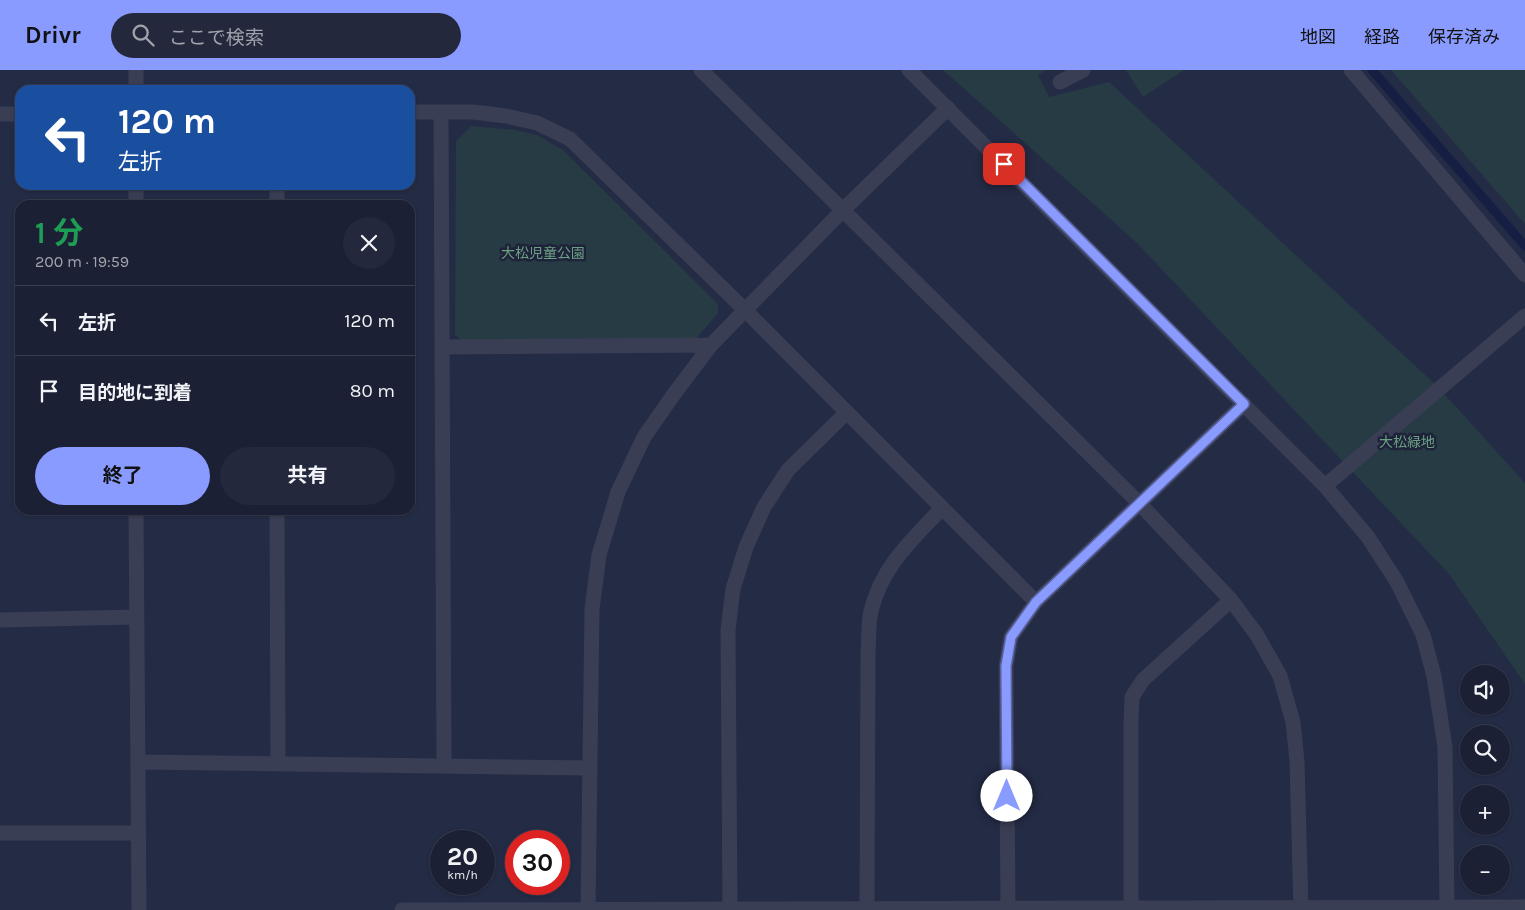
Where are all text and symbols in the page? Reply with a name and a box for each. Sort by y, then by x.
search box [111,13,461,58]
text: Drivr [25,21,81,49]
icon: search [129,21,157,49]
text: 地図 [1300,26,1336,48]
text: 経路 [1364,26,1400,48]
text: 保存済み [1428,26,1500,48]
text: ここで検索 [169,27,264,49]
text: 120 m [118,101,216,142]
icon: left [35,105,100,170]
pin [983,143,1025,185]
text: 左折 [118,149,162,175]
icon: arrive [990,150,1018,178]
text: 1 分 [35,215,83,251]
button: close [343,217,395,269]
park label: 大松児童公園 [501,245,585,262]
text: 200 m · 19:59 [35,252,129,271]
icon: left [35,307,63,335]
text: 120 m [344,310,395,332]
text: 左折 [78,312,116,334]
icon: arrive [35,377,63,405]
text: 80 m [350,380,395,402]
text: 目的地に到着 [78,382,192,404]
park label: 大松緑地 [1379,434,1435,451]
button: 終了 [35,447,210,505]
button: 共有 [220,447,395,505]
map controls [1460,665,1510,895]
button: sound [1460,665,1510,715]
button: search [1460,725,1510,775]
position arrow [980,769,1032,821]
button: + [1460,785,1510,835]
speed limit sign: 30 [505,830,570,895]
text: 20 [447,842,478,871]
button: − [1460,845,1510,895]
text: km/h [447,868,478,882]

